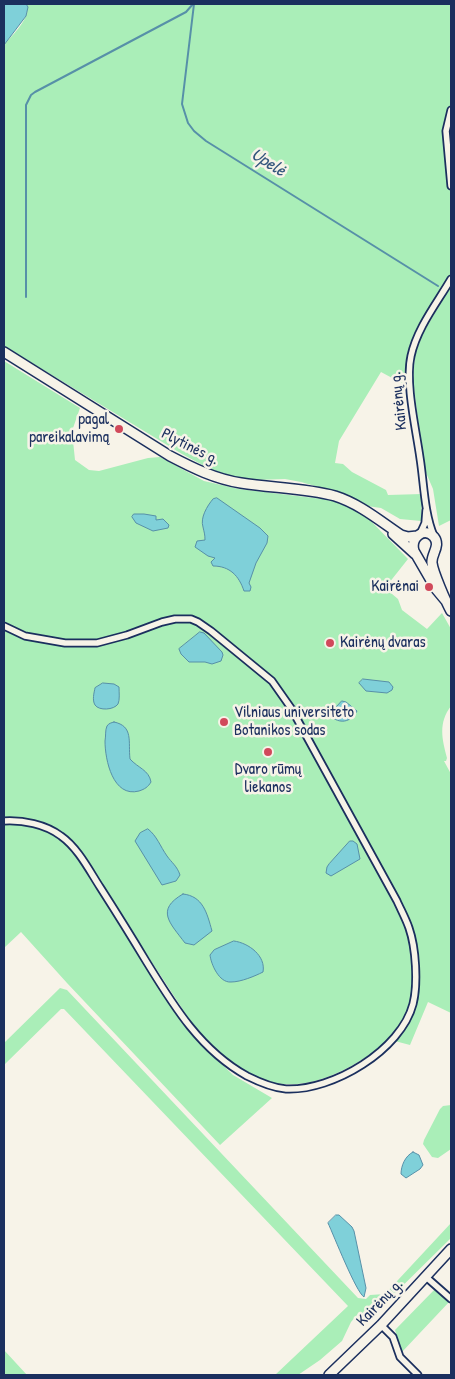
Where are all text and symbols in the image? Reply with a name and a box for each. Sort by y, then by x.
water label: Upelė [247,144,289,182]
street label: Kairėnų g. [386,371,412,431]
place label: pagal pareikalavimą [29,410,109,448]
marker: pagal pareikalavimą [113,423,125,435]
street label: Plytinės g. [158,424,222,470]
place label: Kairėnai [371,577,419,597]
marker: Kairėnai [423,581,435,593]
place label: Kairėnų dvaras [340,633,426,653]
marker: Kairėnų dvaras [324,637,336,649]
place label: Vilniaus universiteto Botanikos sodas [234,703,354,741]
marker: Vilniaus universiteto Botanikos sodas [218,716,230,728]
marker: Dvaro rūmų liekanos [262,746,274,758]
place label: Dvaro rūmų liekanos [235,760,301,798]
street label: Kairėnų g. [353,1275,407,1331]

